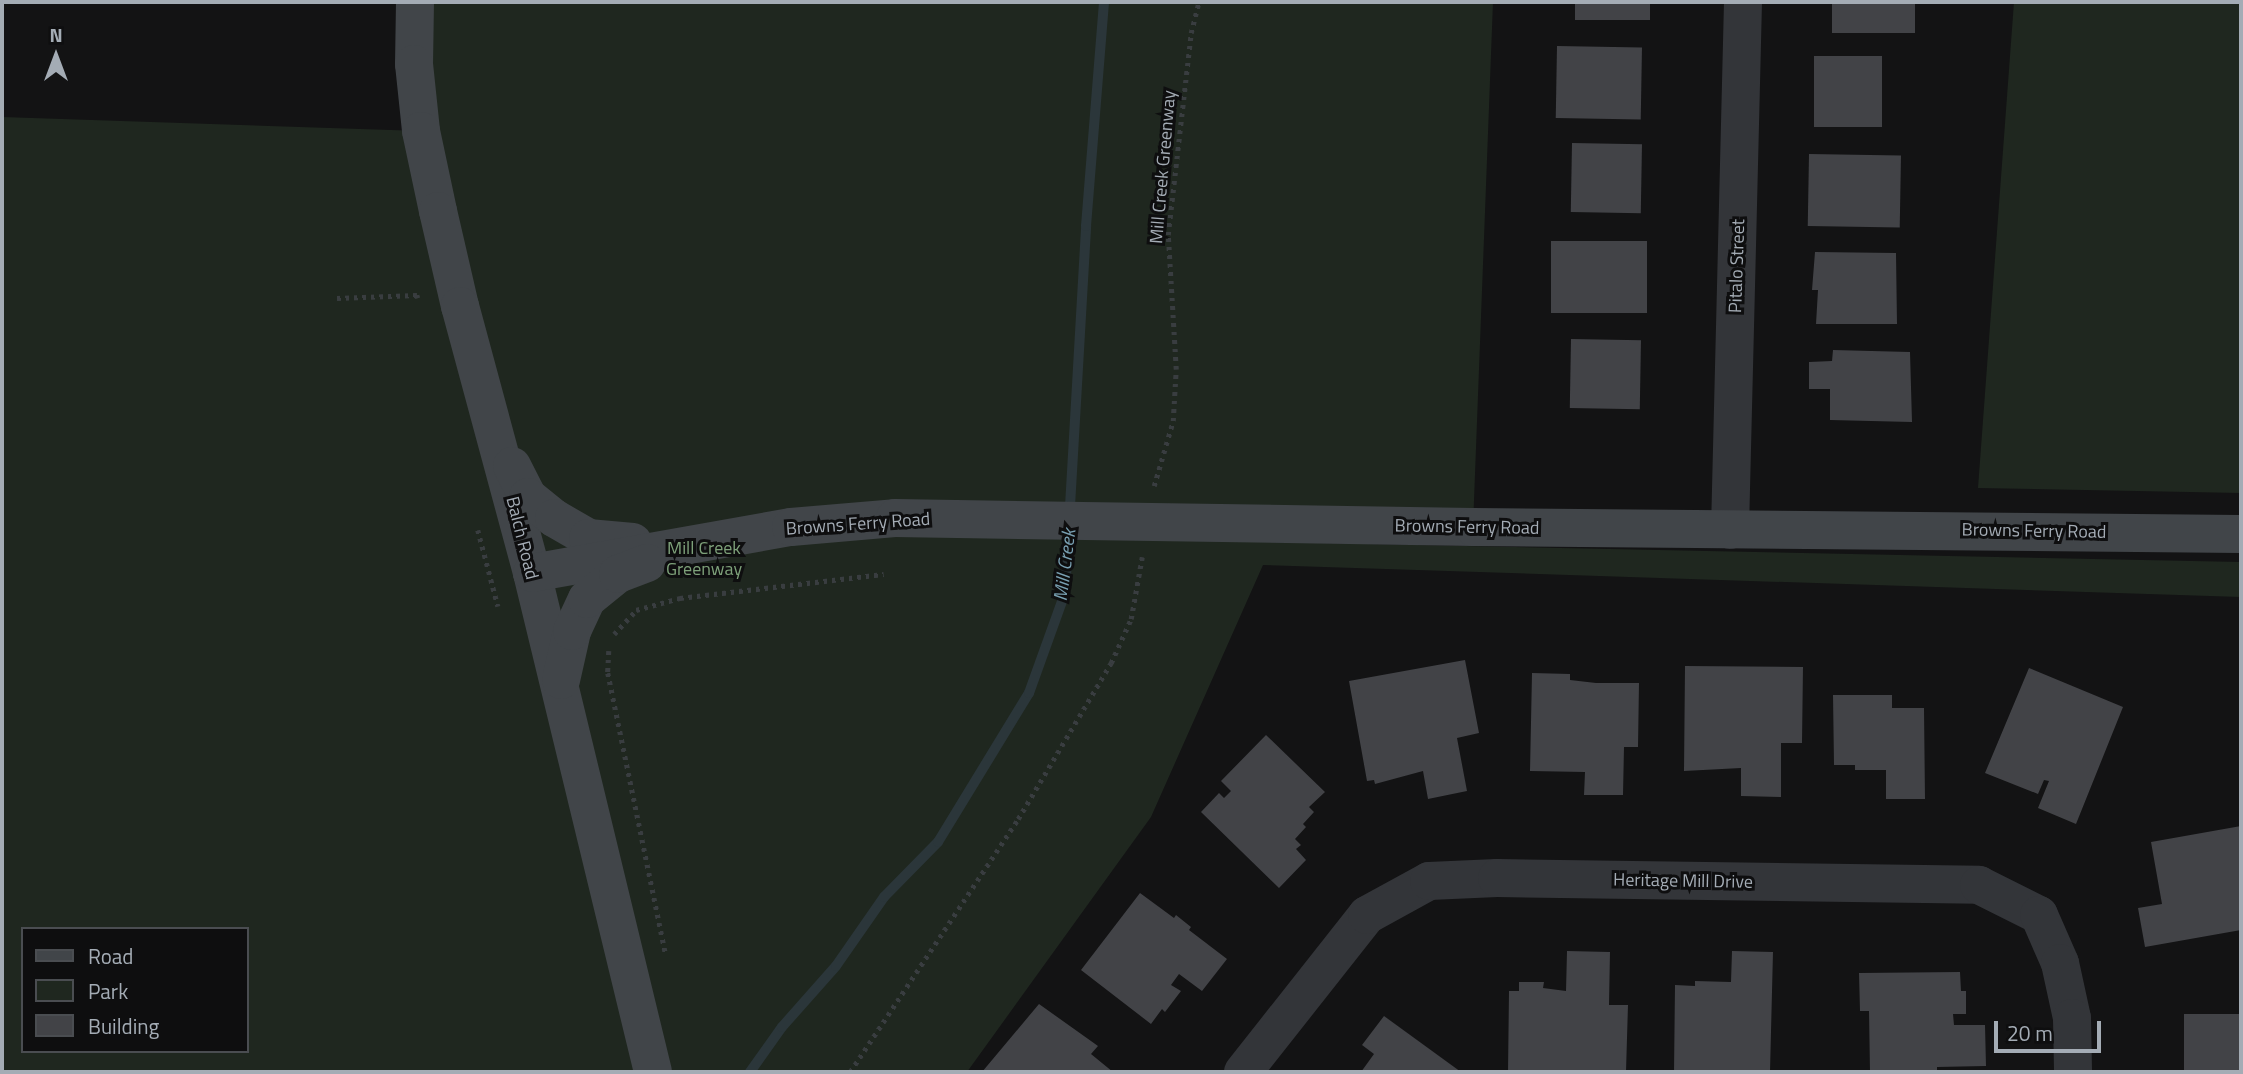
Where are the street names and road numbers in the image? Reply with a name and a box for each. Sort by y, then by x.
street label: Mill Creek Greenway [1146,89,1180,245]
street label: Pitalo Street [1725,219,1749,313]
street label: Balch Road [501,494,543,582]
street label: Browns Ferry Road [785,508,931,540]
street label: Browns Ferry Road [1395,515,1539,539]
street label: Browns Ferry Road [1962,519,2106,543]
street label: Heritage Mill Drive [1613,869,1753,893]

